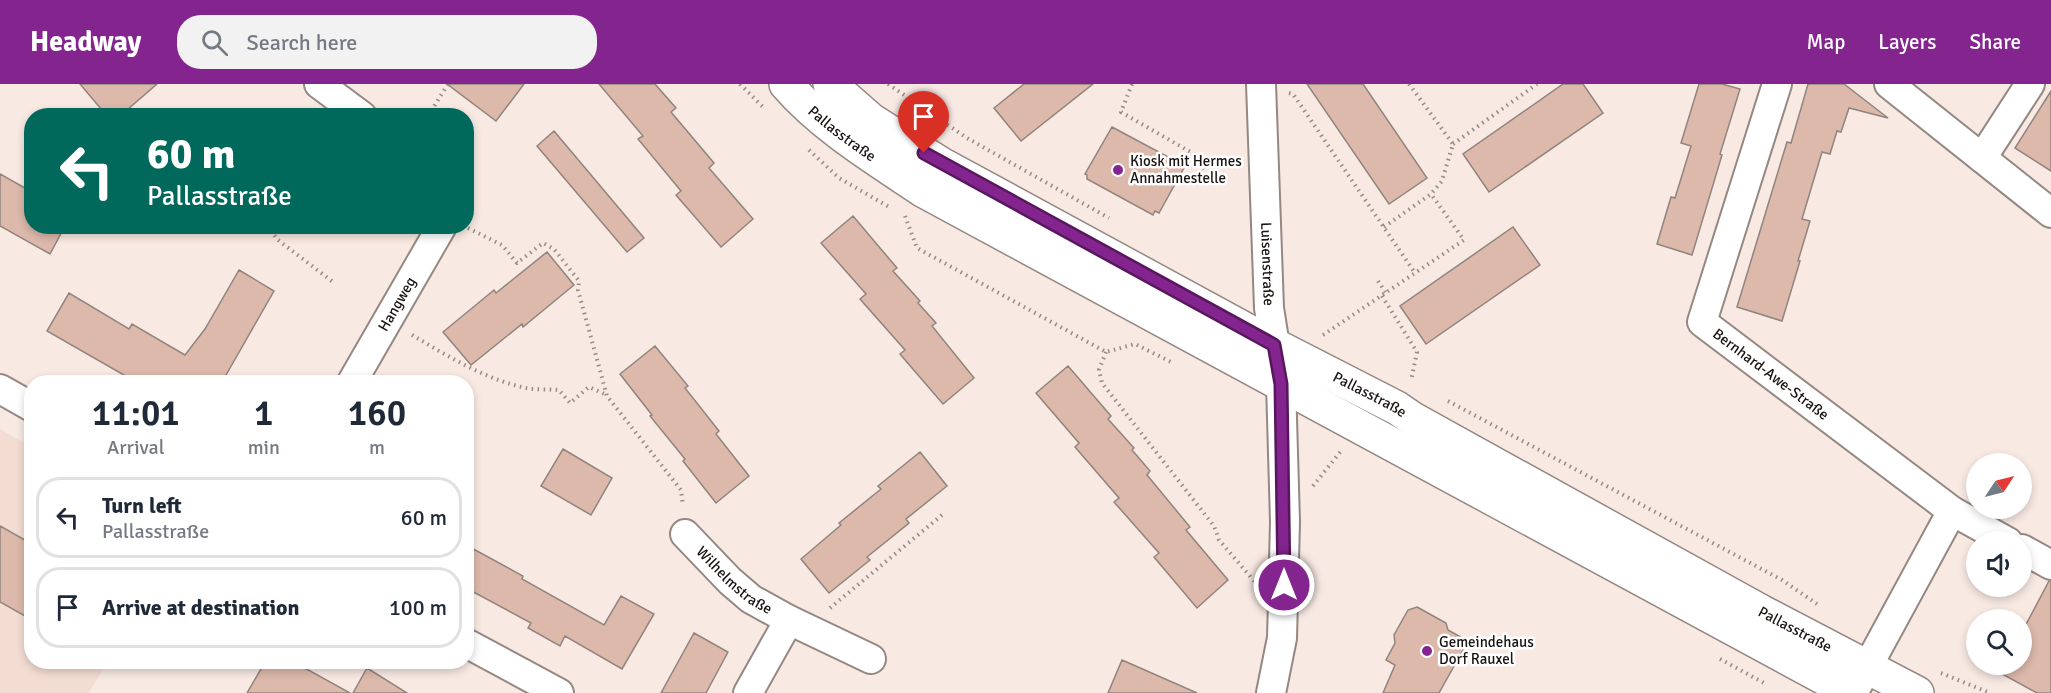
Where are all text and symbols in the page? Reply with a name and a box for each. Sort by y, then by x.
search box [177,15,597,69]
text: Headway [30,25,141,59]
icon: search [198,26,231,59]
text: Search here [246,29,357,56]
text: Map [1807,29,1845,55]
text: Layers [1878,29,1936,55]
text: Share [1969,29,2021,55]
pin [898,91,949,153]
icon: arrive [907,100,940,133]
street label: Pallasstraße [804,102,879,165]
text: 60 m [147,129,236,180]
icon: left [48,132,126,210]
place label: Kiosk mit Hermes Annahmestelle [1130,152,1242,187]
marker: Kiosk mit Hermes Annahmestelle [1111,163,1125,177]
text: Pallasstraße [147,180,292,213]
street label: Luisenstraße [1257,222,1278,306]
street label: Hangweg [374,274,420,334]
street label: Bernhard-Awe-Straße [1709,325,1832,424]
street label: Pallasstraße [1330,368,1410,421]
text: 11:01 [92,391,180,436]
text: 1 [254,391,274,436]
text: 160 [348,391,406,436]
text: Arrival [107,435,165,460]
text: min [248,435,280,460]
text: m [369,435,385,460]
north arrow [1966,453,2032,519]
map controls [1966,453,2032,675]
text: Turn left [102,492,182,519]
icon: left [51,501,84,534]
text: 60 m [401,504,447,531]
text: Pallasstraße [102,519,209,544]
button: sound [1966,531,2032,597]
street label: Wilhelmstraße [693,543,775,618]
position arrow [1252,553,1316,617]
icon: arrive [51,591,84,624]
text: Arrive at destination [102,594,299,621]
text: 100 m [389,594,447,621]
street label: Pallasstraße [1755,603,1835,656]
button: search [1966,609,2032,675]
place label: Gemeindehaus Dorf Rauxel [1439,633,1534,668]
marker: Gemeindehaus Dorf Rauxel [1420,644,1434,658]

